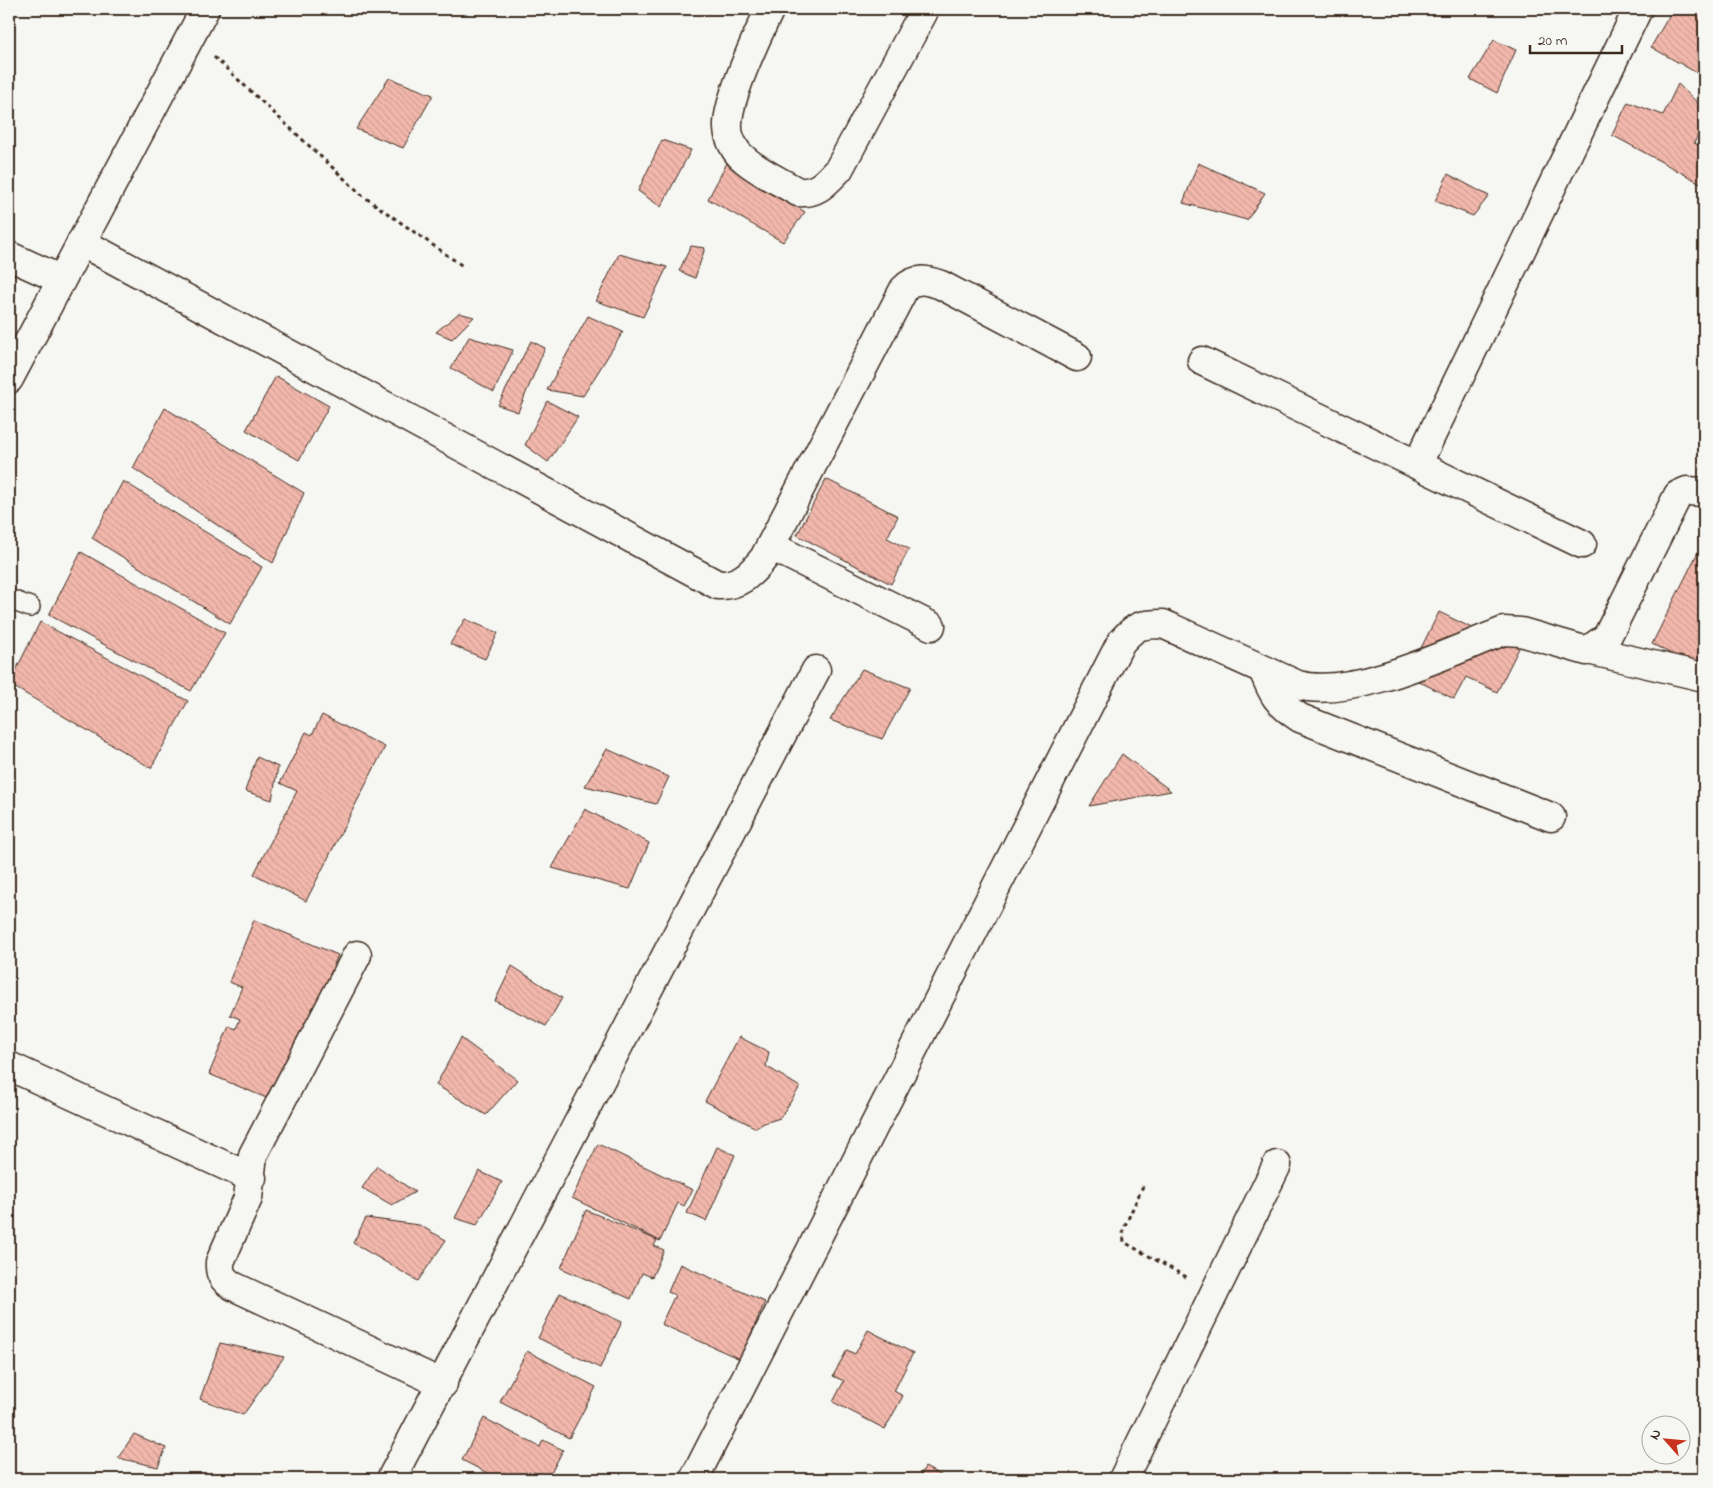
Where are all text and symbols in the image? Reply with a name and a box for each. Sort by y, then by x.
scale bar [1530,22,1623,54]
text: 20 m [1538,30,1568,52]
north arrow [1640,1416,1690,1466]
text: N [1644,1426,1667,1444]

